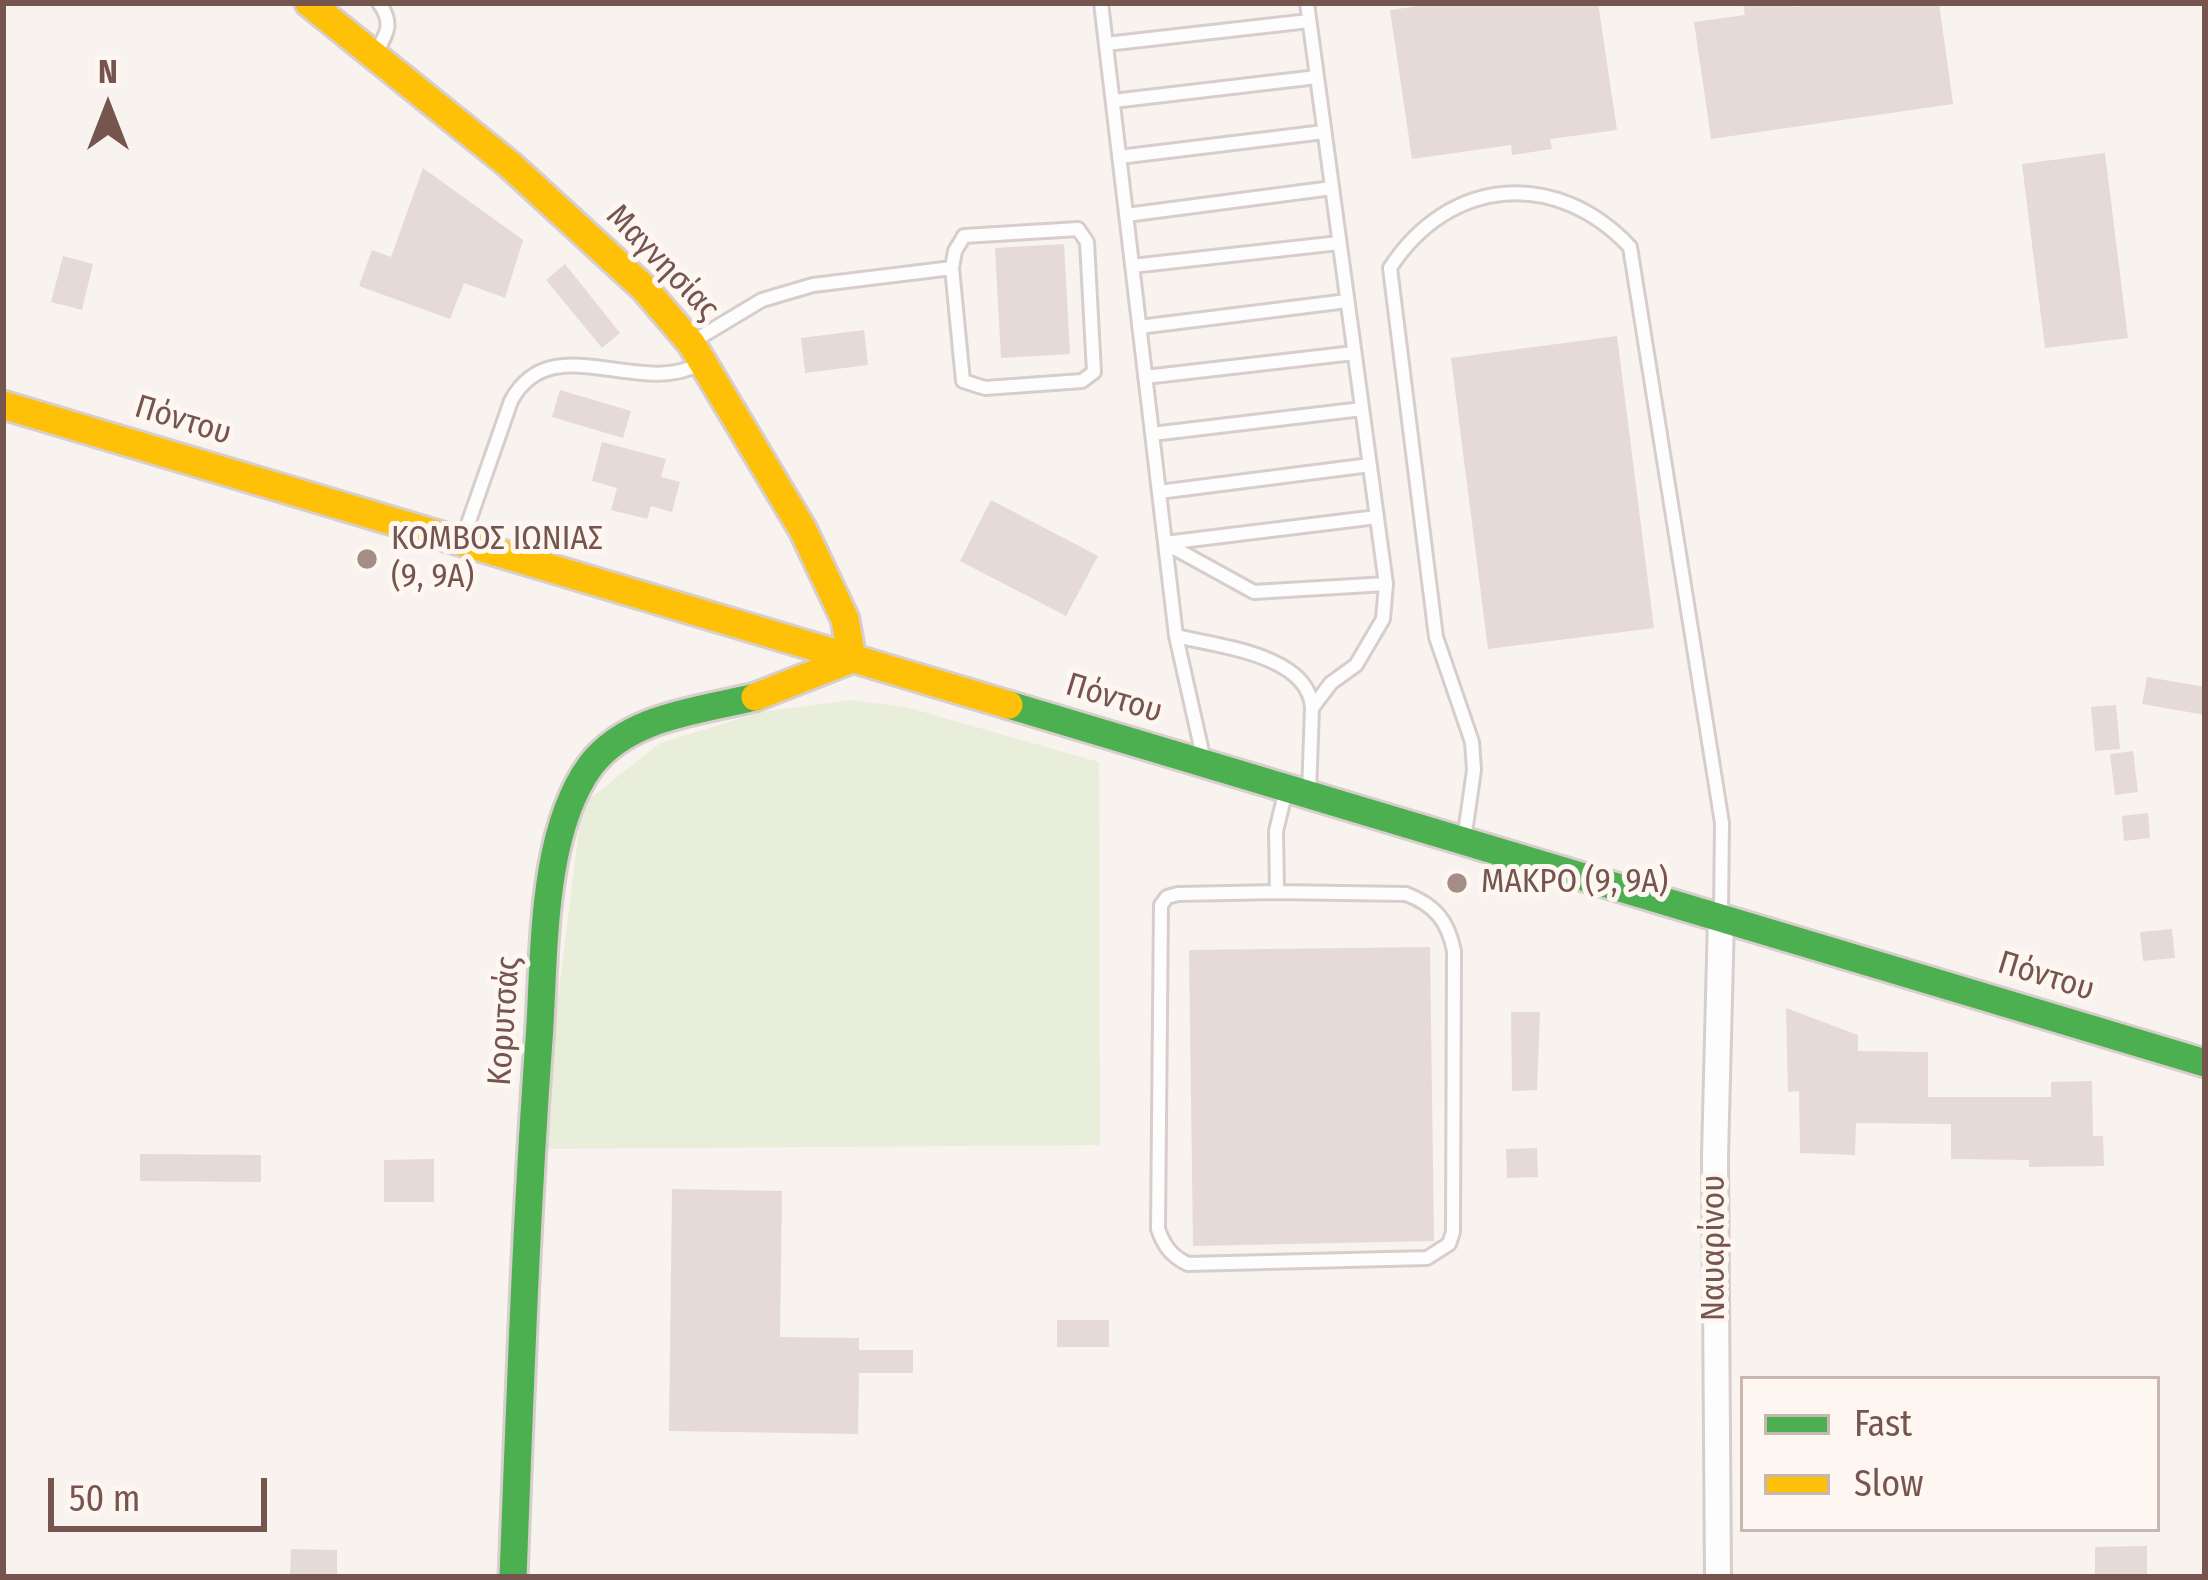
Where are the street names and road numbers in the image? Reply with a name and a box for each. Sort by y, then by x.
street label: Μαγνησίας [598,197,726,329]
street label: Πόντου [130,388,236,454]
street label: Πόντου [1061,666,1167,732]
street label: Πόντου [1993,944,2099,1010]
street label: Κορυτσάς [481,955,529,1087]
street label: Ναυαρίνου [1695,1175,1735,1321]

